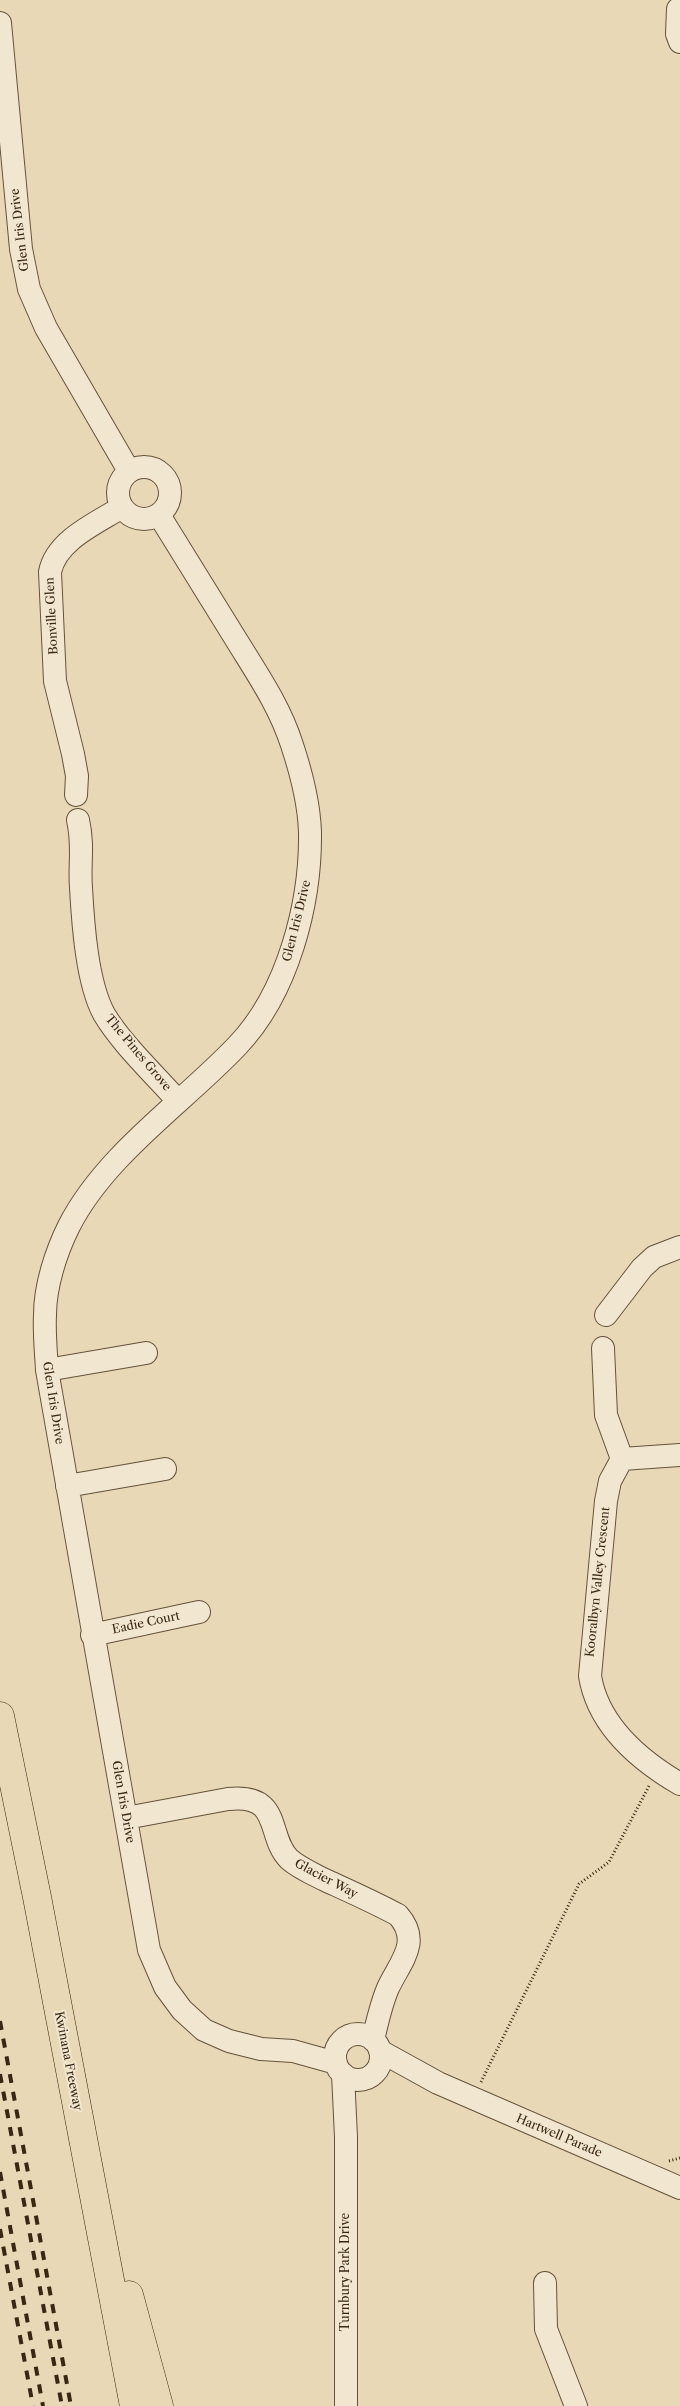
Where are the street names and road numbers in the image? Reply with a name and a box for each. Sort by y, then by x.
street label: Glen Iris Drive [8,188,32,272]
street label: Bonville Glen [43,577,61,655]
street label: Glen Iris Drive [280,879,314,963]
street label: The Pines Grove [102,1012,174,1094]
street label: Glen Iris Drive [39,1361,67,1445]
street label: Kooralbyn Valley Crescent [583,1506,613,1658]
street label: Eadie Court [111,1609,181,1637]
street label: Glen Iris Drive [109,1760,137,1844]
street label: Glacier Way [292,1856,360,1902]
street label: Kwinana Freeway [51,2010,85,2112]
street label: Hartwell Parade [514,2111,604,2161]
street label: Turnbury Park Drive [339,2213,353,2331]

